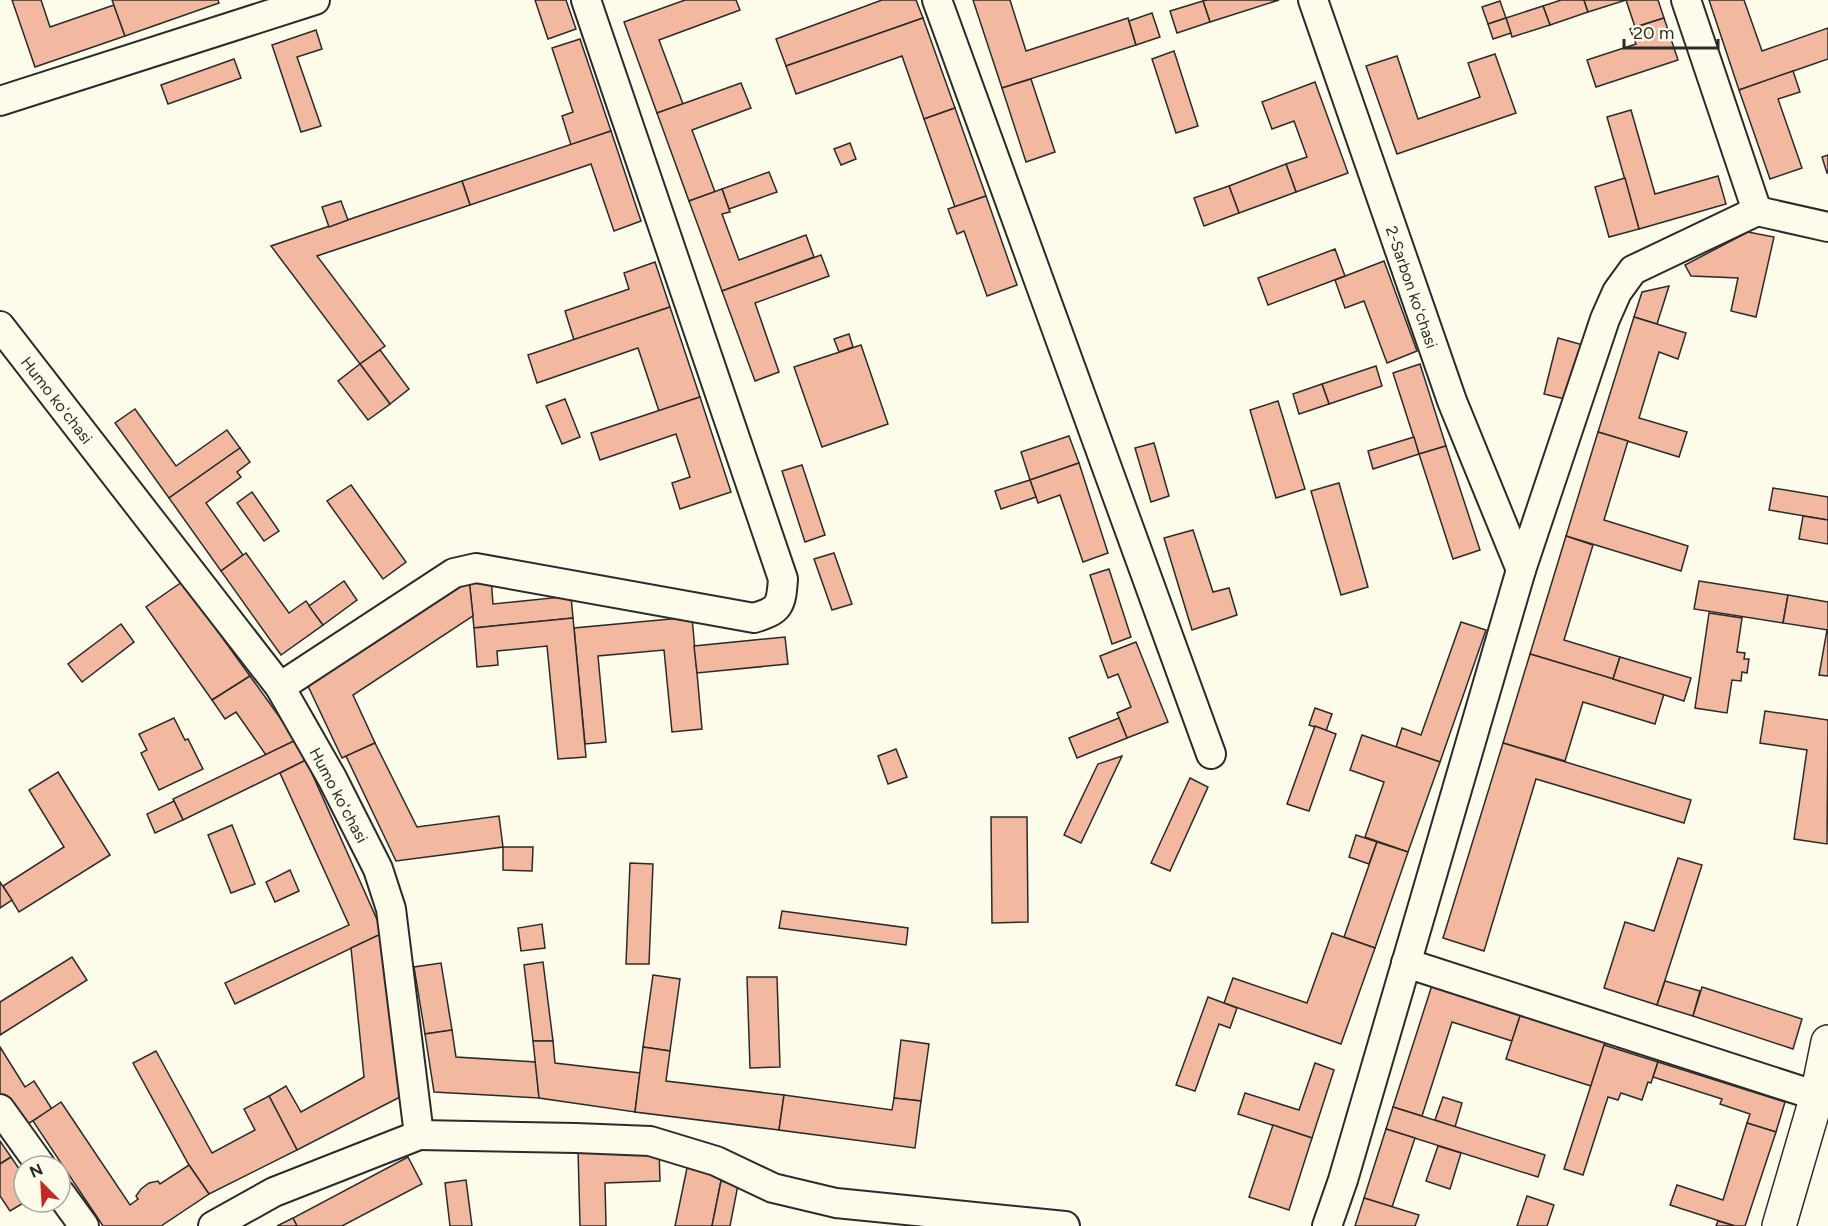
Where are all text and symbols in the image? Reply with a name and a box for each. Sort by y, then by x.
scale bar [1624,12,1718,50]
text: 20 m [1633,22,1674,44]
street label: 2-Sarbon koʻchasi [1382,224,1441,351]
street label: Humo koʻchasi [17,353,96,448]
street label: Humo koʻchasi [305,744,372,846]
north arrow [12,1154,72,1214]
text: N [27,1160,46,1182]

